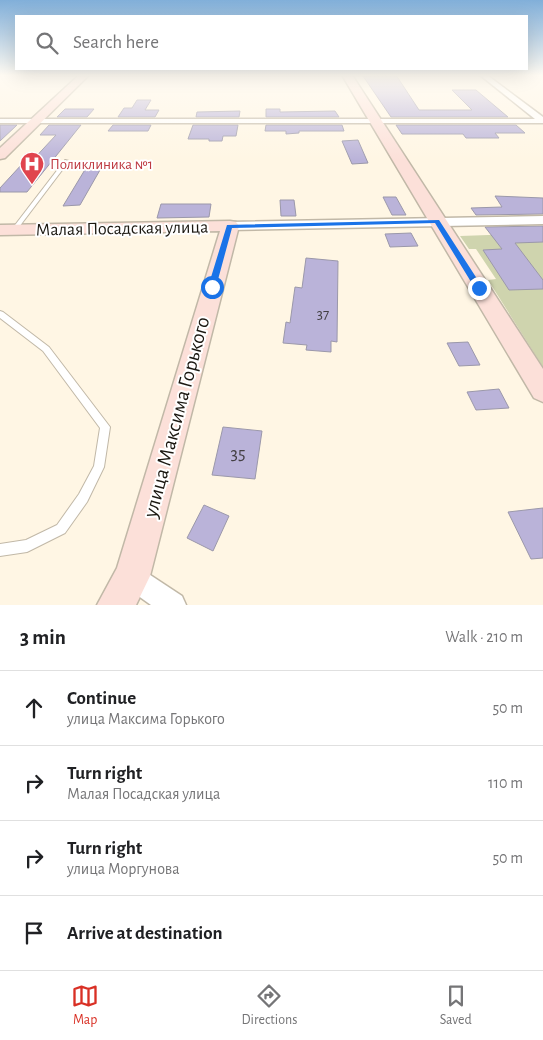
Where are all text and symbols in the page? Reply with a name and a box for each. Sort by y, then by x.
search box [15,15,528,70]
icon: search [33,29,61,57]
text: Search here [73,33,159,52]
hospital icon: Поликлиника №1 [19,151,45,185]
place label: Поликлиника №1 [50,157,153,172]
street label: Малая Посадская улица [36,218,208,240]
route start [201,276,224,299]
route end [468,277,491,300]
house number: 37 [317,307,329,322]
street label: улица Максима Горького [139,314,213,521]
house number: 35 [231,445,245,463]
text: 3 min [20,627,66,648]
text: Walk · 210 m [445,629,523,645]
text: Continue [67,689,136,708]
icon: ahead [20,694,48,722]
text: 50 m [492,700,523,716]
text: улица Максима Горького [67,711,225,727]
text: Turn right [67,764,142,783]
icon: right [20,769,48,797]
text: 110 m [488,775,523,791]
text: Малая Посадская улица [67,786,220,802]
text: Turn right [67,839,142,858]
icon: right [20,844,48,872]
text: 50 m [492,850,523,866]
text: улица Моргунова [67,861,179,877]
icon: arrive [20,919,48,947]
text: Arrive at destination [67,924,223,943]
tab: Map [71,982,99,1029]
tab: Directions [242,982,297,1029]
tab: Saved [440,982,472,1029]

